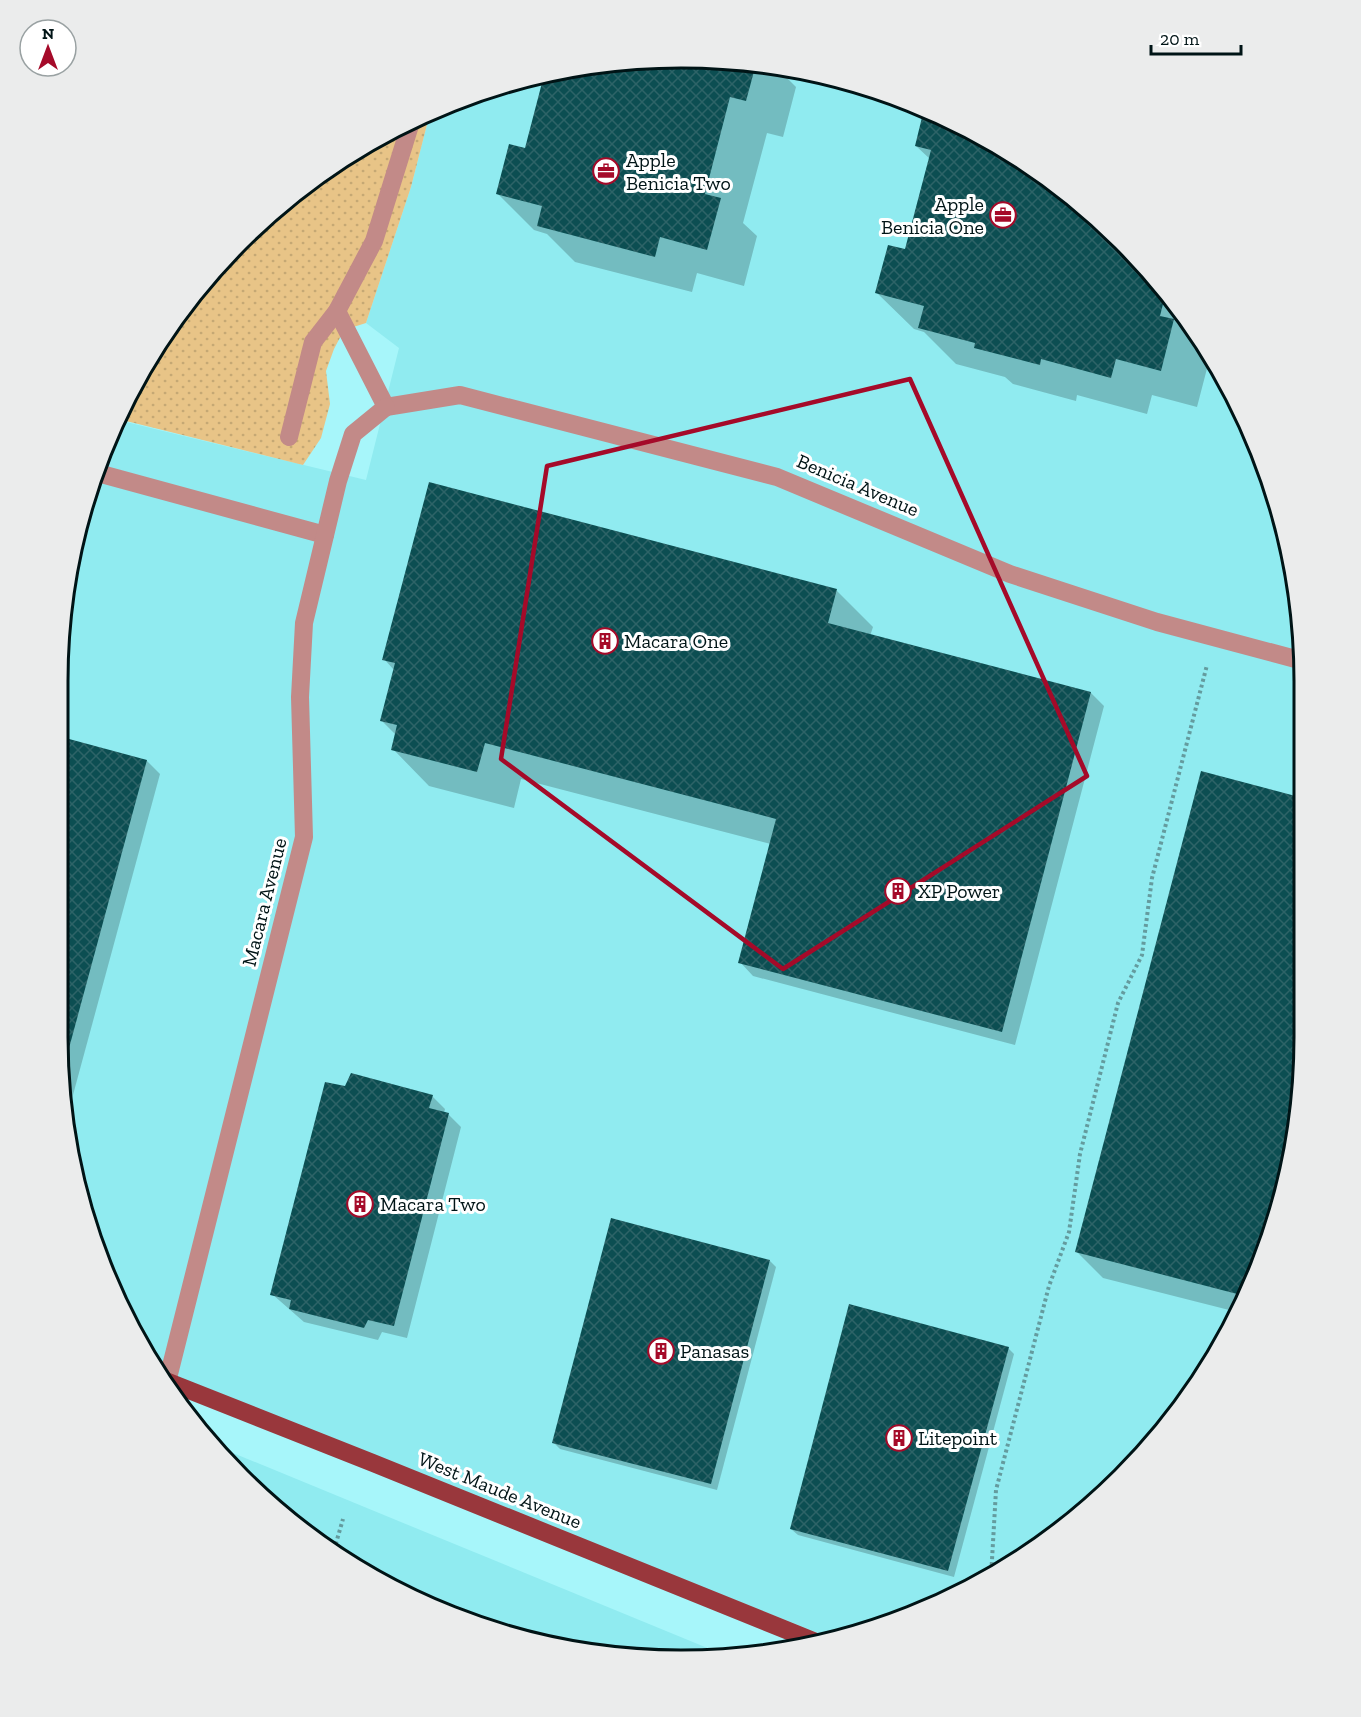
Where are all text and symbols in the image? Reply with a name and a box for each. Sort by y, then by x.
north arrow [18,18,78,78]
scale bar [1151,18,1241,56]
text: N [42,24,54,43]
text: 20 m [1160,28,1200,50]
place label: Apple Benicia Two [626,148,731,195]
office icon: Apple Benicia Two [591,156,621,186]
place label: Apple Benicia One [881,192,984,239]
office icon: Apple Benicia One [988,200,1018,230]
street label: Benicia Avenue [793,448,923,522]
building icon: Macara One [590,626,620,656]
place label: Macara One [624,629,728,653]
street label: Macara Avenue [236,835,292,969]
building icon: XP Power [883,876,913,906]
place label: XP Power [918,879,1000,903]
building icon: Macara Two [345,1189,375,1219]
place label: Macara Two [380,1192,486,1216]
building icon: Panasas [646,1336,676,1366]
place label: Panasas [680,1339,749,1363]
building icon: Litepoint [884,1423,914,1453]
place label: Litepoint [918,1426,998,1450]
street label: West Maude Avenue [415,1446,585,1534]

